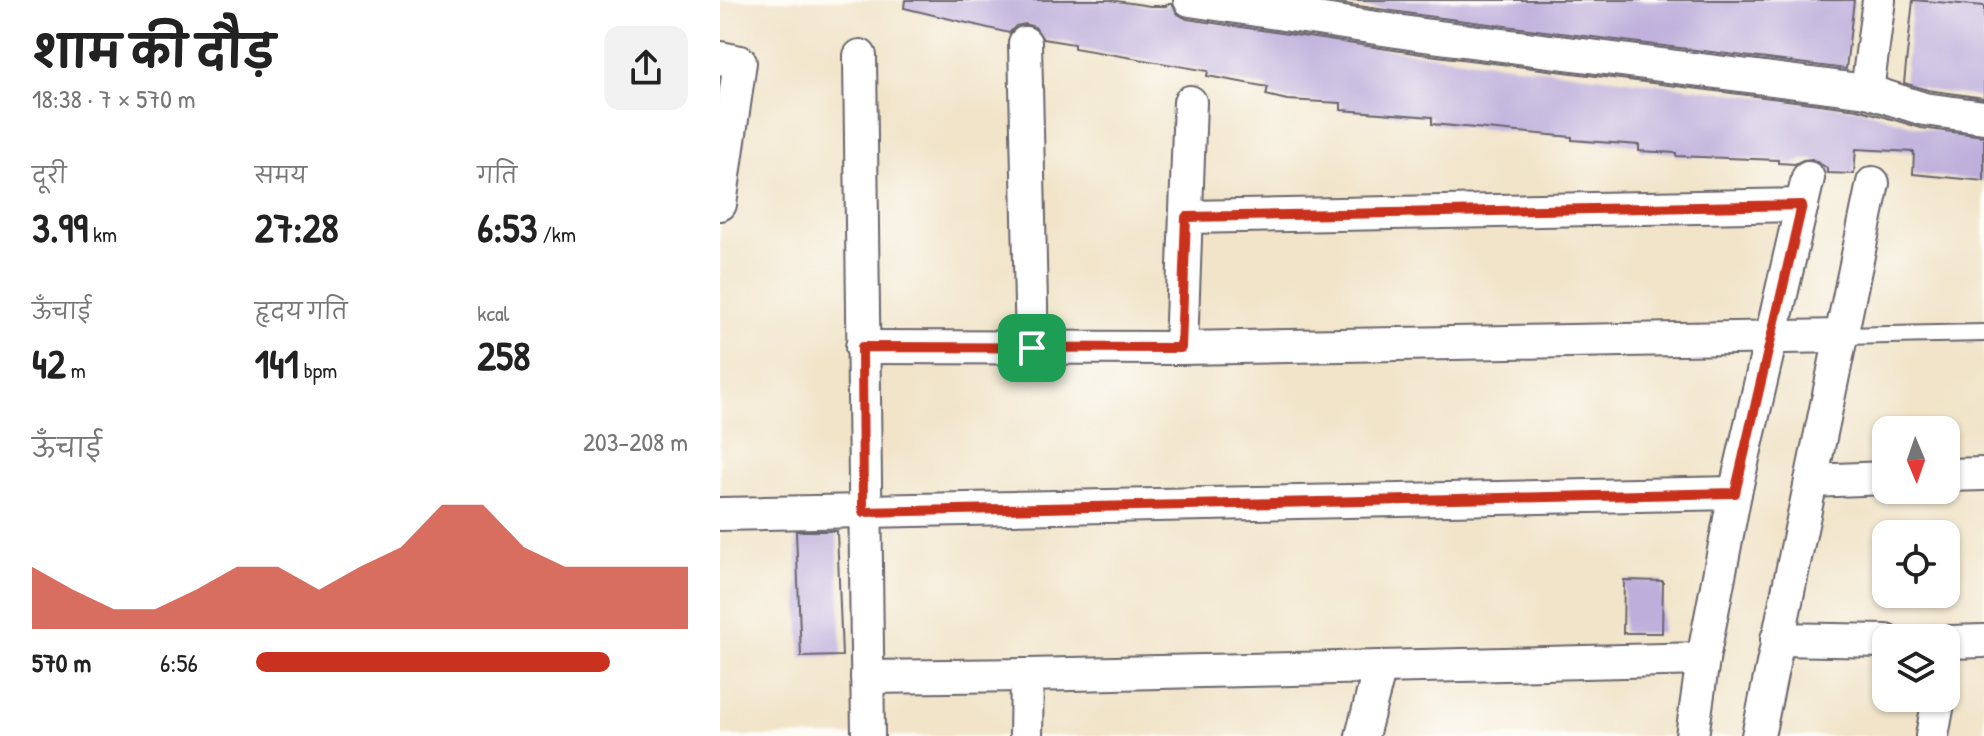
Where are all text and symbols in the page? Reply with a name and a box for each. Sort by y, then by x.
text: शाम की दौड़ [32,21,275,81]
button: share [604,26,688,110]
text: 18:38 · 7 × 570 m [32,81,196,116]
text: दूरी [32,160,67,190]
text: समय [255,160,307,190]
text: गति [477,160,517,190]
text: 3.99 [32,200,88,254]
text: 27:28 [255,200,339,254]
text: 6:53 [477,200,537,254]
text: km [88,219,117,249]
text: /km [537,219,576,249]
text: ऊँचाई [32,296,91,326]
text: हृदय गति [255,296,348,326]
text: kcal [477,298,509,328]
pin [998,314,1066,382]
icon: arrive [1010,326,1054,370]
text: 258 [477,328,530,382]
text: 42 [32,336,66,390]
text: 141 [255,336,299,390]
text: m [66,355,86,385]
text: bpm [299,355,337,385]
north arrow [1872,416,1960,504]
map controls [1872,416,1960,712]
text: 203–208 m [583,424,688,459]
text: ऊँचाई [32,430,102,465]
button: locate [1872,520,1960,608]
button: layers [1872,624,1960,712]
text: 570 m [32,645,91,680]
text: 6:56 [160,645,198,680]

